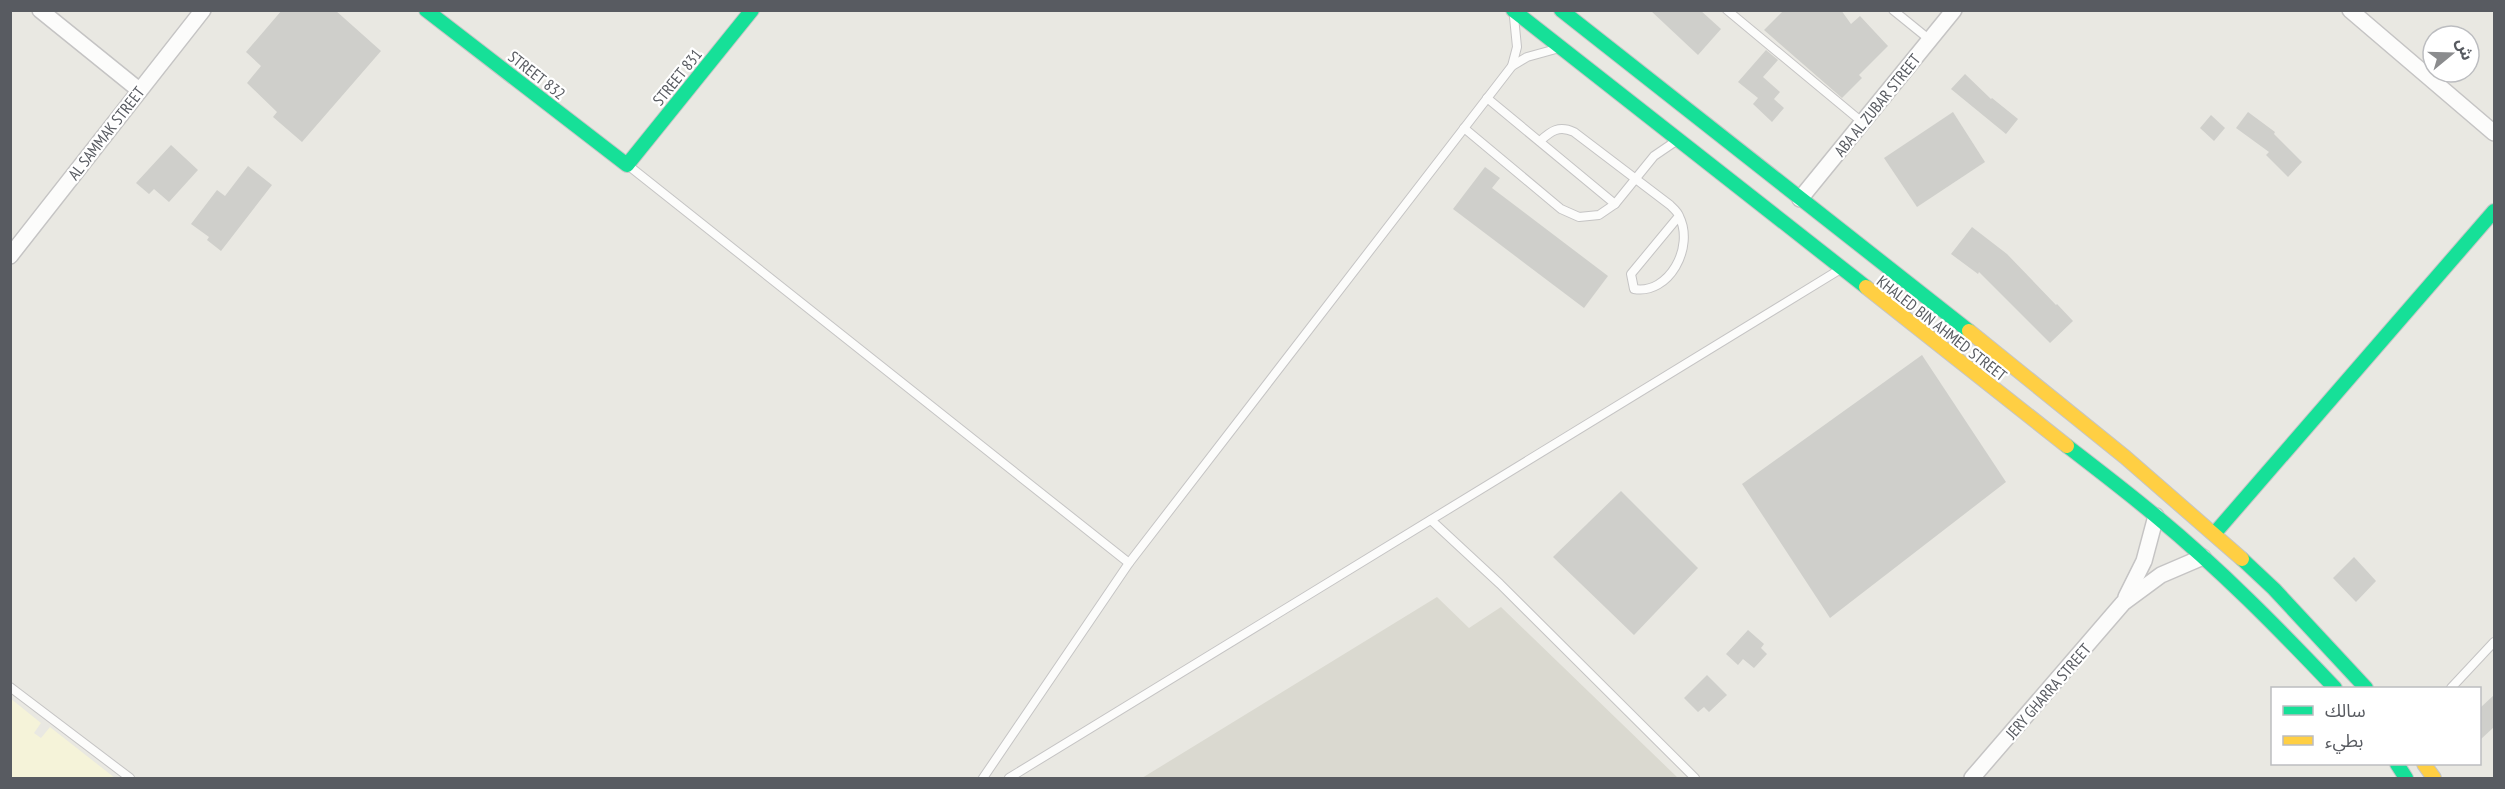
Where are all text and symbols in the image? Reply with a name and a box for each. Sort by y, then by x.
north arrow [2421,24,2481,84]
text: ش [2452,35,2478,63]
street label: STREET 831 [648,45,706,109]
street label: STREET 832 [504,46,570,104]
street label: ABA AL ZUBAR STREET [1830,50,1924,160]
street label: AL SAMMAK STREET [63,82,149,184]
street label: KHALED BIN AHMED STREET [1873,271,2011,385]
street label: JERY GHARRA STREET [2000,639,2095,744]
legend [2271,687,2481,765]
text: سالك [2325,699,2366,722]
text: بطيء [2325,729,2363,754]

